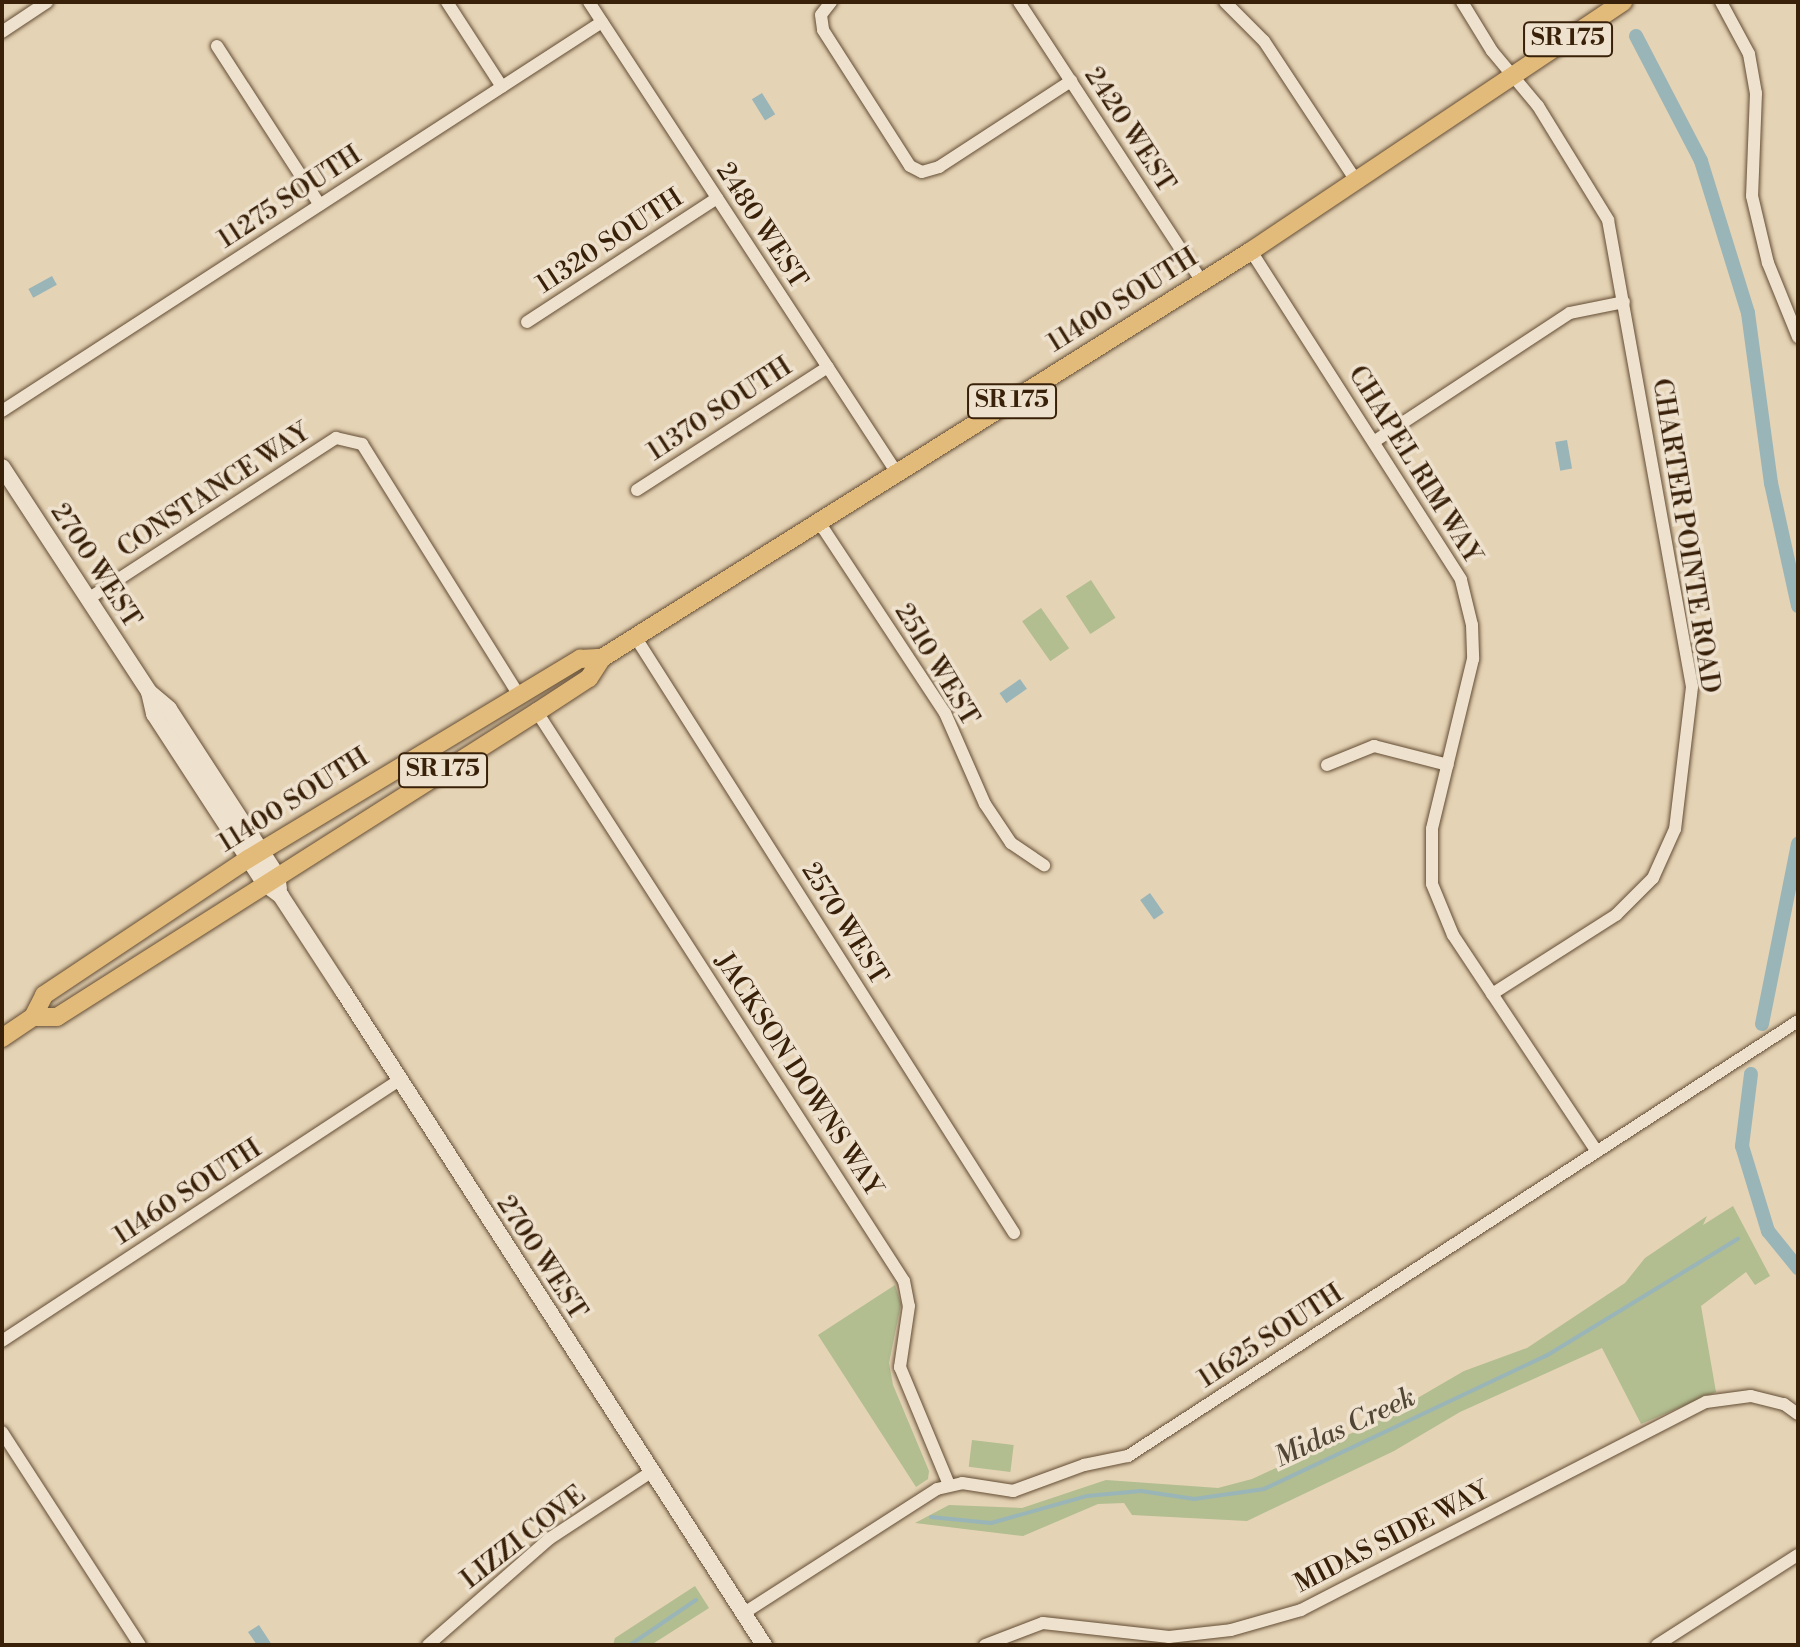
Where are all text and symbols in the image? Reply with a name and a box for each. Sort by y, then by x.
road number: SR 175 [1522,19,1614,59]
street label: 2420 WEST [1077,62,1181,198]
street label: 11275 SOUTH [213,140,367,256]
street label: 2480 WEST [709,157,813,295]
street label: 11320 SOUTH [531,183,689,301]
street label: 11400 SOUTH [1042,242,1204,360]
street label: 11370 SOUTH [642,352,798,468]
street label: CHAPEL RIM WAY [1341,361,1487,569]
street label: CHARTER POINTE ROAD [1645,376,1725,696]
road number: SR 175 [966,381,1058,421]
street label: CONSTANCE WAY [112,417,316,565]
street label: 2700 WEST [43,498,147,634]
street label: 2510 WEST [887,598,985,732]
street label: 11400 SOUTH [213,742,375,860]
road number: SR 175 [397,750,489,790]
street label: 2570 WEST [794,857,894,991]
street label: JACKSON DOWNS WAY [708,948,888,1202]
street label: 11460 SOUTH [108,1134,268,1252]
street label: 2700 WEST [489,1190,593,1326]
street label: 11625 SOUTH [1193,1279,1349,1395]
water label: Midas Creek [1269,1381,1421,1475]
street label: MIDAS SIDE WAY [1290,1476,1494,1600]
street label: LIZZI COVE [456,1480,592,1596]

